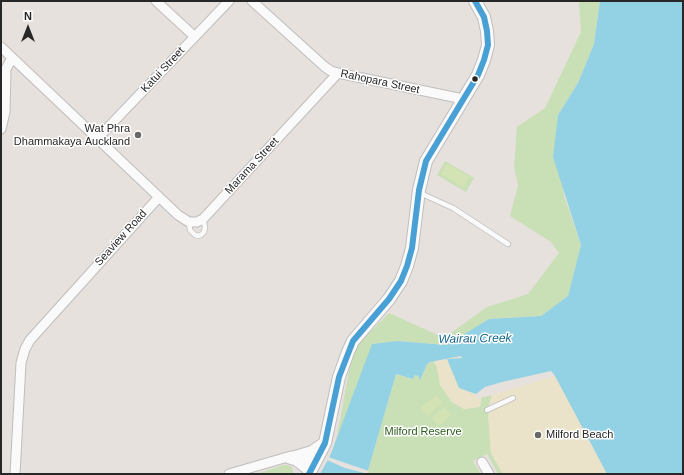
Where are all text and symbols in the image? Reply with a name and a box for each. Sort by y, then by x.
north arrow [8,8,48,48]
text: N [24,10,32,22]
street label: Katui Street [139,44,187,96]
street label: Rahopara Street [339,67,421,97]
unlabelled marker [470,74,480,84]
place label: Wat Phra Dhammakaya Auckland [14,122,130,148]
marker: Wat Phra Dhammakaya Auckland [133,130,143,140]
street label: Marama Street [222,135,282,197]
street label: Seaview Road [92,207,150,269]
water label: Wairau Creek [438,331,512,347]
park label: Milford Reserve [384,425,462,439]
place label: Milford Beach [546,428,613,442]
marker: Milford Beach [533,430,543,440]

